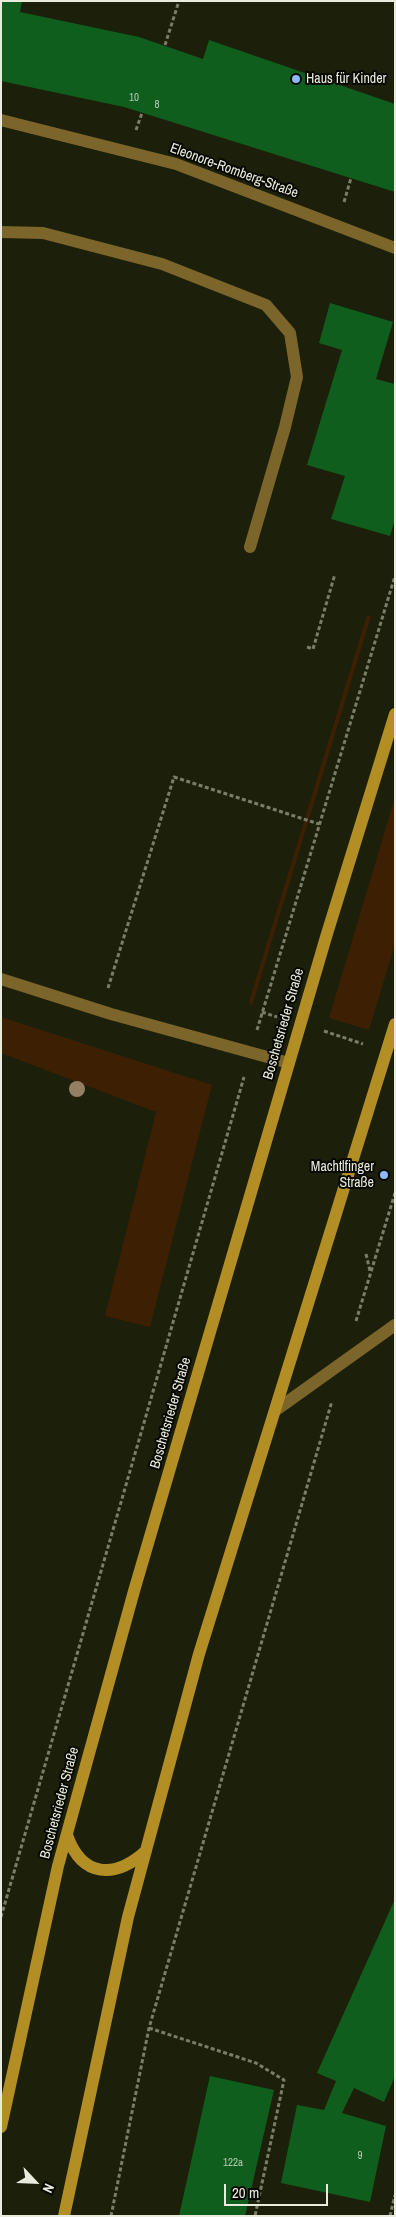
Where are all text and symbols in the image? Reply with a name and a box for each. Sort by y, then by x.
place label: Haus für Kinder [306,71,386,87]
marker: Haus für Kinder [290,73,302,85]
house number: 10 [129,91,139,105]
house number: 8 [154,98,160,112]
street label: Eleonore-Romberg-Straße [168,140,300,202]
street label: Boschetsrieder Straße [260,966,308,1082]
place label: Machtlfinger Straße [311,1159,374,1192]
marker: Machtlfinger Straße [378,1169,390,1181]
street label: Boschetsrieder Straße [147,1355,195,1471]
street label: Boschetsrieder Straße [37,1745,83,1861]
house number: 9 [357,2149,363,2163]
house number: 122a [223,2156,243,2170]
north arrow [10,2157,60,2207]
scale bar [226,2174,330,2206]
text: N [39,2181,59,2196]
text: 20 m [232,2182,259,2203]

